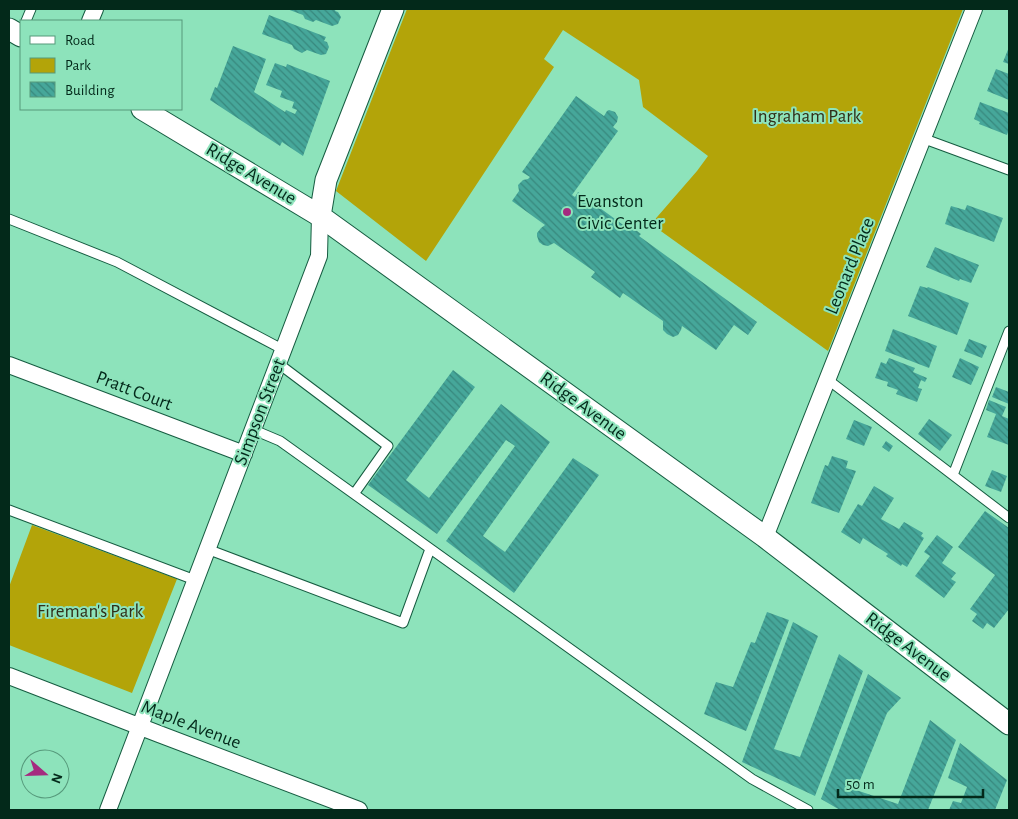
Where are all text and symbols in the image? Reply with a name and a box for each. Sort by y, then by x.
legend [20,20,182,110]
text: Road [65,33,95,48]
text: Park [65,58,91,73]
text: Building [65,83,115,98]
park label: Ingraham Park [753,107,861,126]
street label: Ridge Avenue [203,140,299,208]
place label: Evanston Civic Center [577,192,663,233]
marker: Evanston Civic Center [561,206,573,218]
street label: Leonard Place [822,215,878,317]
street label: Simpson Street [231,356,289,468]
street label: Pratt Court [93,368,175,414]
street label: Ridge Avenue [536,368,630,444]
park label: Fireman's Park [37,602,143,621]
street label: Ridge Avenue [862,609,954,685]
street label: Maple Avenue [138,697,244,753]
north arrow [20,749,70,799]
scale bar [838,766,983,798]
text: N [48,771,65,785]
text: 50 m [846,777,875,792]

